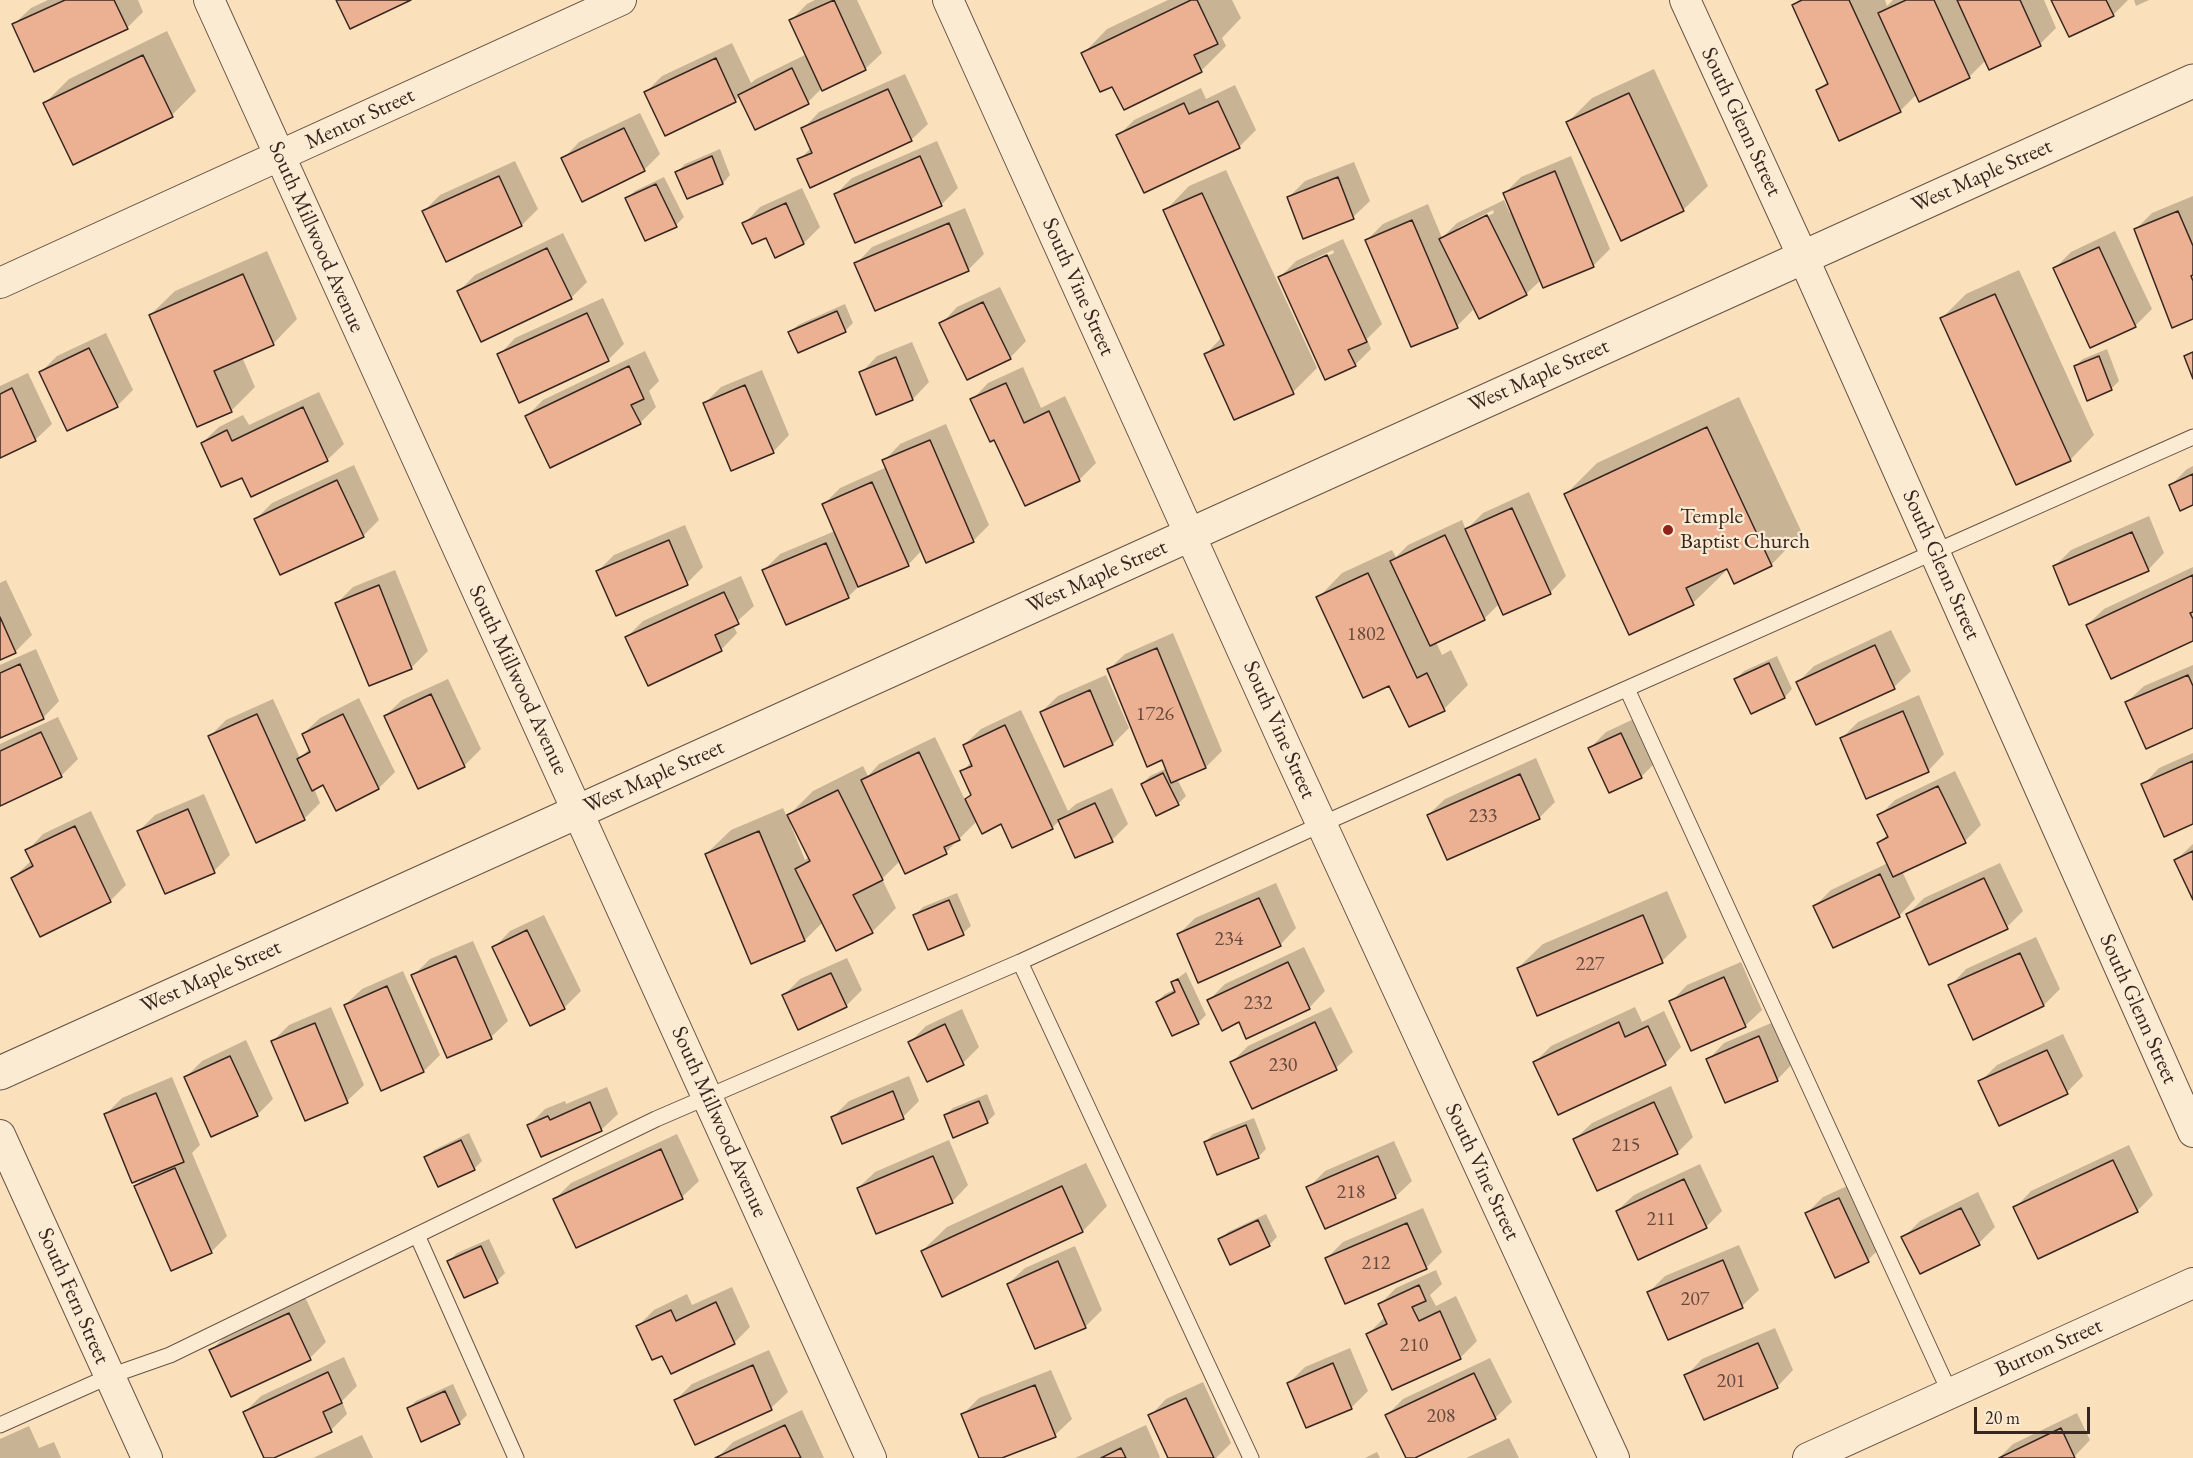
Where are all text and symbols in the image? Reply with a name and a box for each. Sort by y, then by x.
street label: South Glenn Street [1695,43,1787,201]
street label: Mentor Street [301,82,419,156]
street label: West Maple Street [1908,133,2056,219]
street label: South Millwood Avenue [262,137,370,337]
street label: South Vine Street [1036,214,1120,360]
street label: West Maple Street [1465,333,1613,419]
street label: South Glenn Street [1896,486,1986,644]
place label: Temple Baptist Church [1680,504,1810,556]
marker: Temple Baptist Church [1661,523,1675,537]
street label: West Maple Street [1023,534,1171,620]
street label: South Millwood Avenue [462,581,574,779]
house number: 1802 [1347,623,1385,647]
street label: South Vine Street [1237,657,1321,803]
house number: 1726 [1136,703,1174,727]
street label: West Maple Street [580,734,728,820]
house number: 233 [1469,805,1497,829]
house number: 234 [1215,928,1243,952]
street label: South Glenn Street [2093,930,2183,1088]
street label: West Maple Street [137,934,285,1020]
house number: 227 [1576,953,1604,977]
house number: 232 [1244,992,1272,1016]
street label: South Millwood Avenue [665,1022,773,1222]
house number: 230 [1269,1054,1297,1078]
street label: South Vine Street [1439,1099,1525,1245]
house number: 215 [1612,1134,1640,1158]
house number: 218 [1337,1181,1365,1205]
house number: 211 [1647,1208,1675,1232]
street label: South Fern Street [31,1224,115,1368]
house number: 212 [1362,1252,1390,1276]
house number: 207 [1681,1288,1709,1312]
street label: Burton Street [1992,1313,2106,1383]
house number: 210 [1400,1334,1428,1358]
house number: 201 [1717,1370,1745,1394]
scale bar [1977,1395,2092,1433]
house number: 208 [1427,1405,1455,1429]
text: 20 m [1985,1406,2020,1429]

